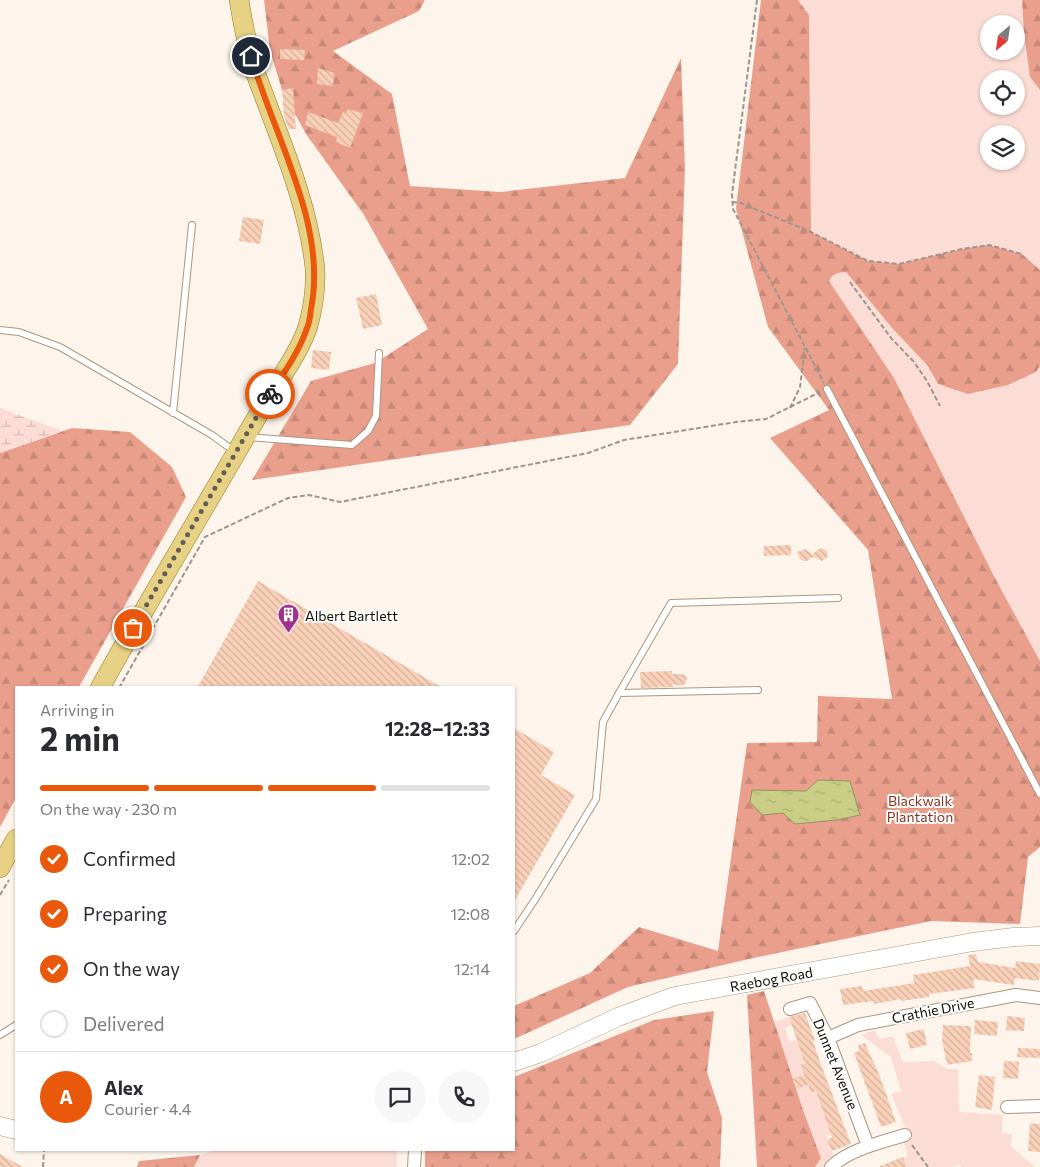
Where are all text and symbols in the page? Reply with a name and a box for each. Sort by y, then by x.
north arrow [980,15,1025,60]
map controls [980,15,1025,170]
pin [230,35,272,77]
icon: home [237,42,265,70]
button: locate [980,70,1025,115]
button: layers [980,125,1025,170]
courier [245,369,295,419]
icon: bike [256,380,284,408]
building icon: Albert Bartlett [277,603,301,634]
pin [112,607,154,649]
place label: Albert Bartlett [305,607,398,624]
icon: bag [119,614,147,642]
text: Arriving in [40,700,114,719]
text: 12:28–12:33 [385,717,490,740]
text: 2 min [40,718,120,758]
park label: Blackwalk Plantation [887,792,953,825]
text: On the way · 230 m [40,799,177,818]
icon: check [40,845,68,873]
text: Confirmed [83,847,176,870]
text: 12:02 [451,849,490,868]
icon: check [40,900,68,928]
text: Preparing [83,902,167,925]
text: 12:08 [450,904,490,923]
icon: check [40,955,68,983]
text: On the way [83,957,180,980]
text: 12:14 [454,959,490,978]
street label: Raebog Road [729,963,814,994]
street label: Crathie Drive [890,994,976,1026]
text: Delivered [83,1012,164,1035]
street label: Dunnet Avenue [810,1016,862,1112]
button: chat [374,1071,426,1123]
button: phone [438,1071,490,1123]
text: Alex [104,1076,144,1099]
text: A [59,1085,73,1108]
text: Courier · 4.4 [104,1099,191,1118]

